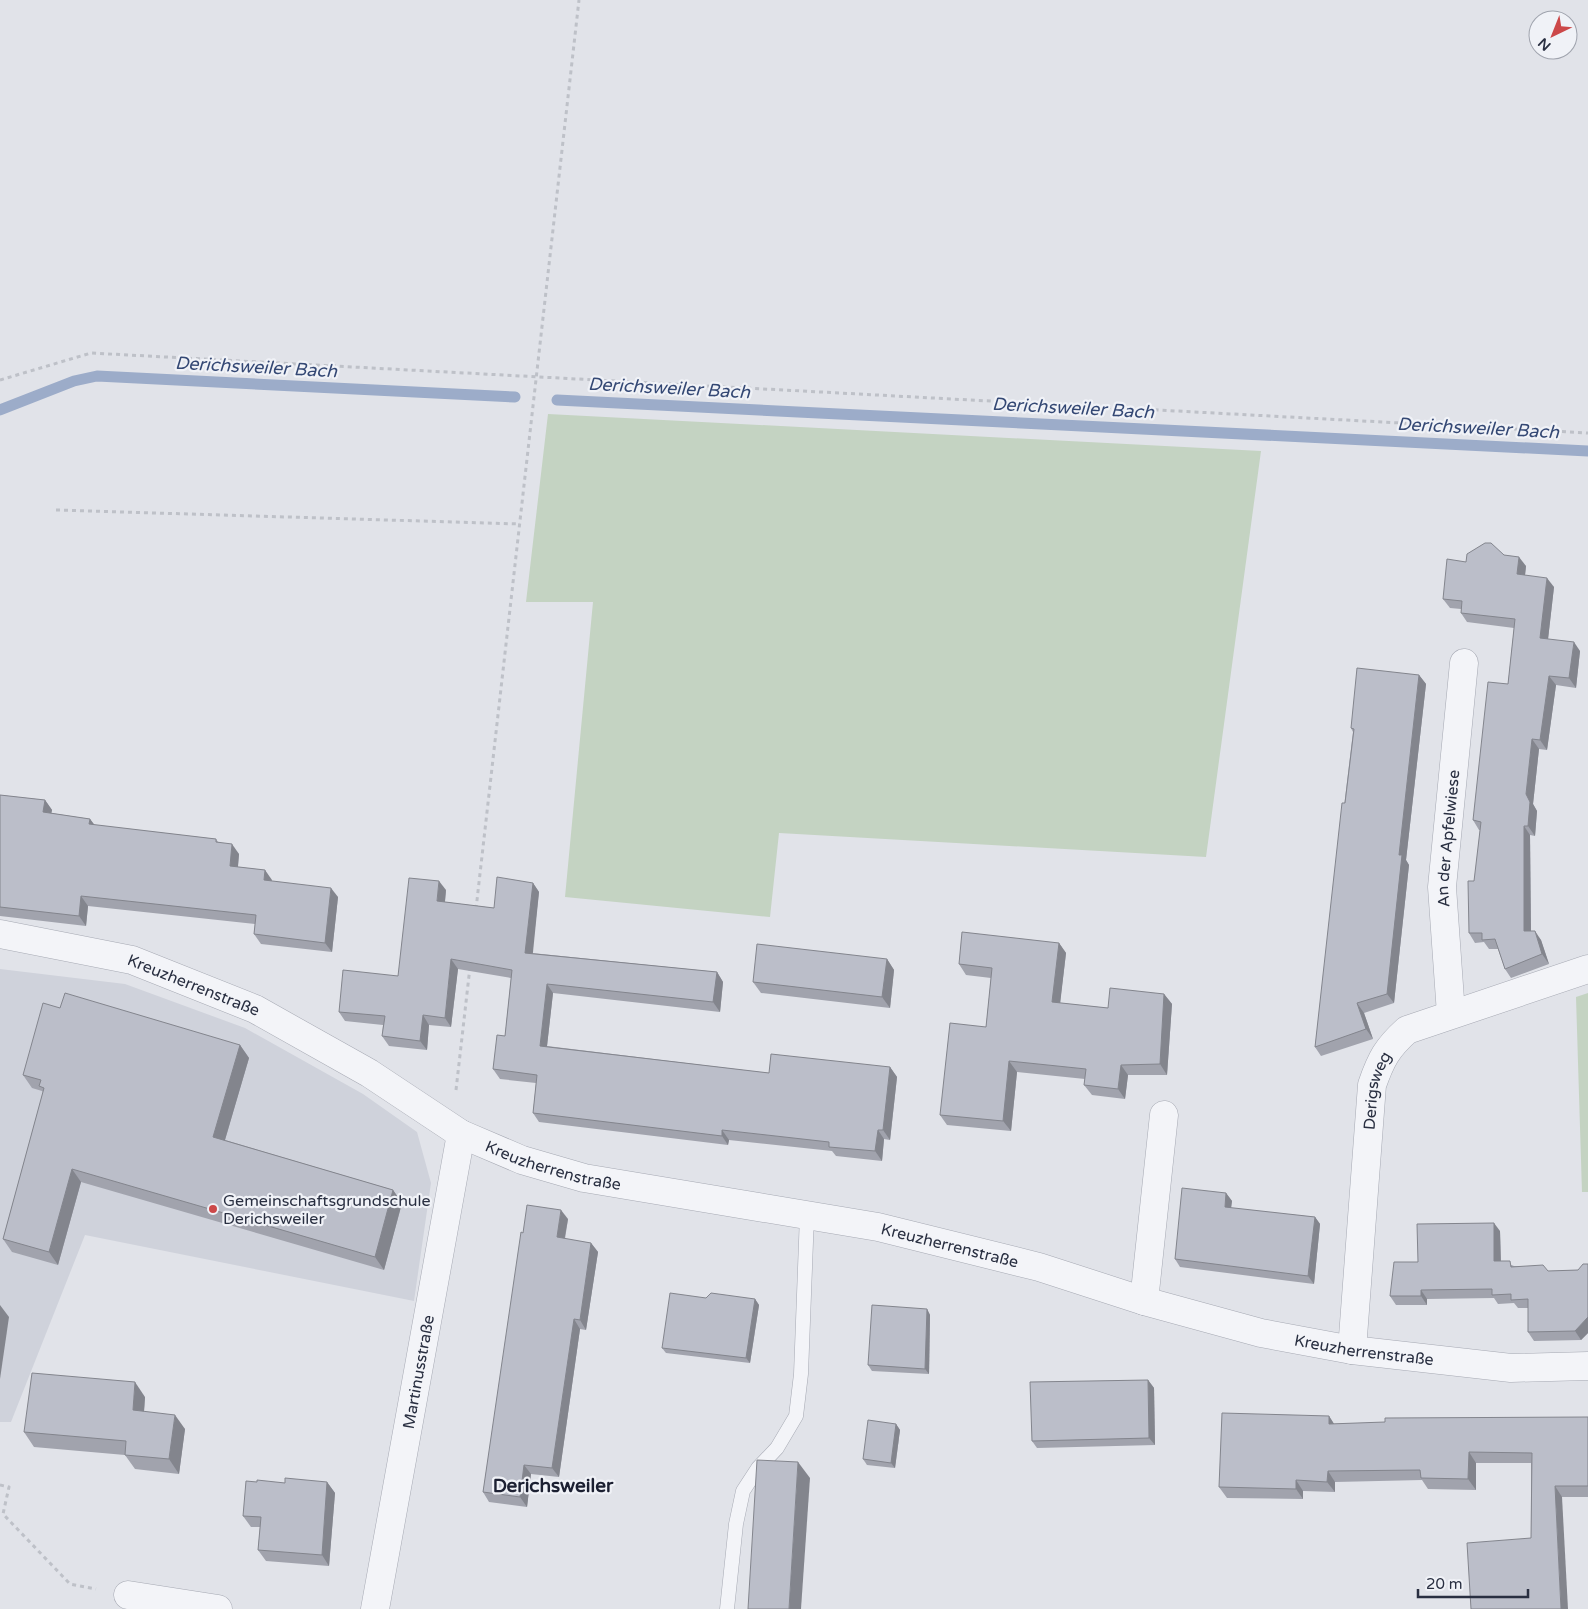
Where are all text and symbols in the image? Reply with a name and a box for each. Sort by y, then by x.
north arrow [1528,10,1578,60]
text: N [1535,34,1554,54]
water label: Derichsweiler Bach [175,352,339,382]
water label: Derichsweiler Bach [588,373,752,403]
water label: Derichsweiler Bach [992,393,1156,423]
water label: Derichsweiler Bach [1397,413,1561,443]
street label: An der Apfelwiese [1433,769,1464,908]
street label: Kreuzherrenstraße [124,950,262,1021]
street label: Derigsweg [1360,1048,1396,1131]
street label: Kreuzherrenstraße [482,1137,622,1195]
place label: Gemeinschaftsgrundschule Derichsweiler [223,1191,431,1229]
marker: Gemeinschaftsgrundschule Derichsweiler [207,1203,219,1215]
street label: Kreuzherrenstraße [879,1219,1020,1272]
street label: Martinusstraße [399,1313,439,1431]
street label: Kreuzherrenstraße [1292,1330,1435,1370]
district label: Derichsweiler [493,1475,614,1497]
scale bar [1418,1566,1528,1598]
text: 20 m [1426,1575,1463,1593]

